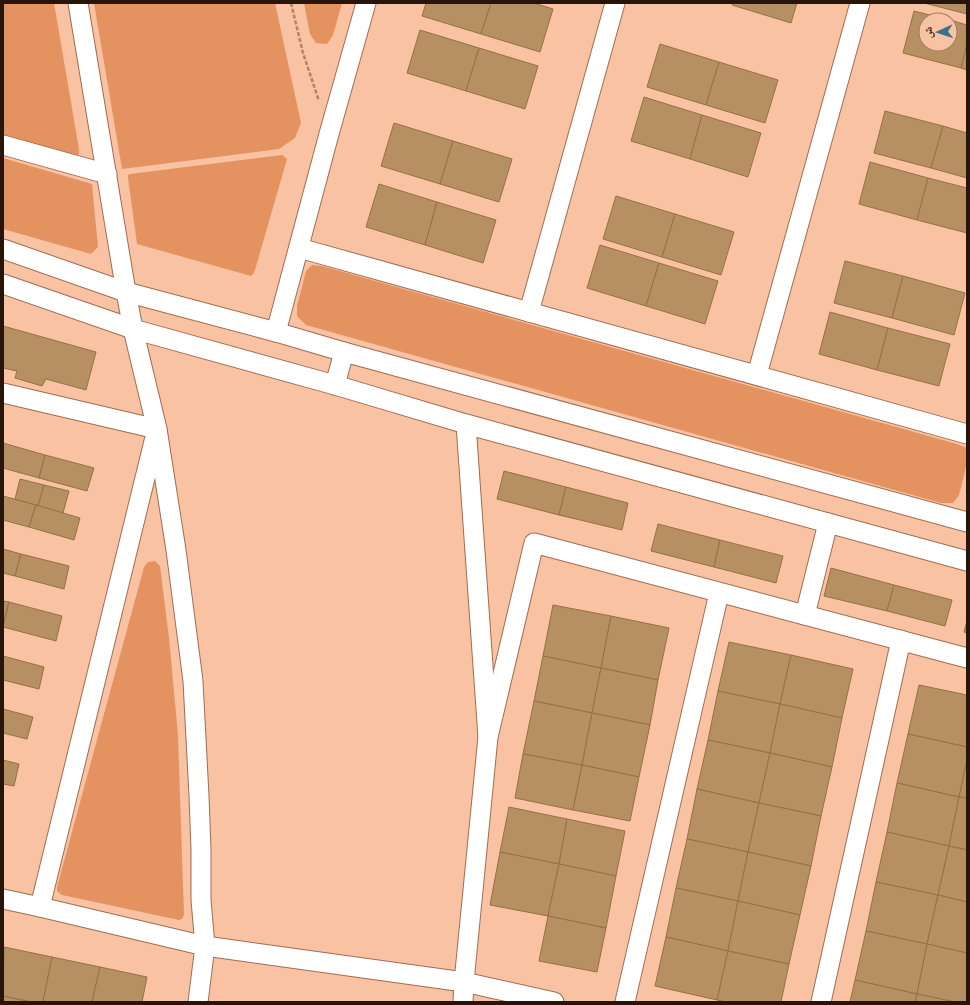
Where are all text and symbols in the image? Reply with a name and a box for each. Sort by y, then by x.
north arrow [918,12,958,52]
text: ش [921,26,936,39]

